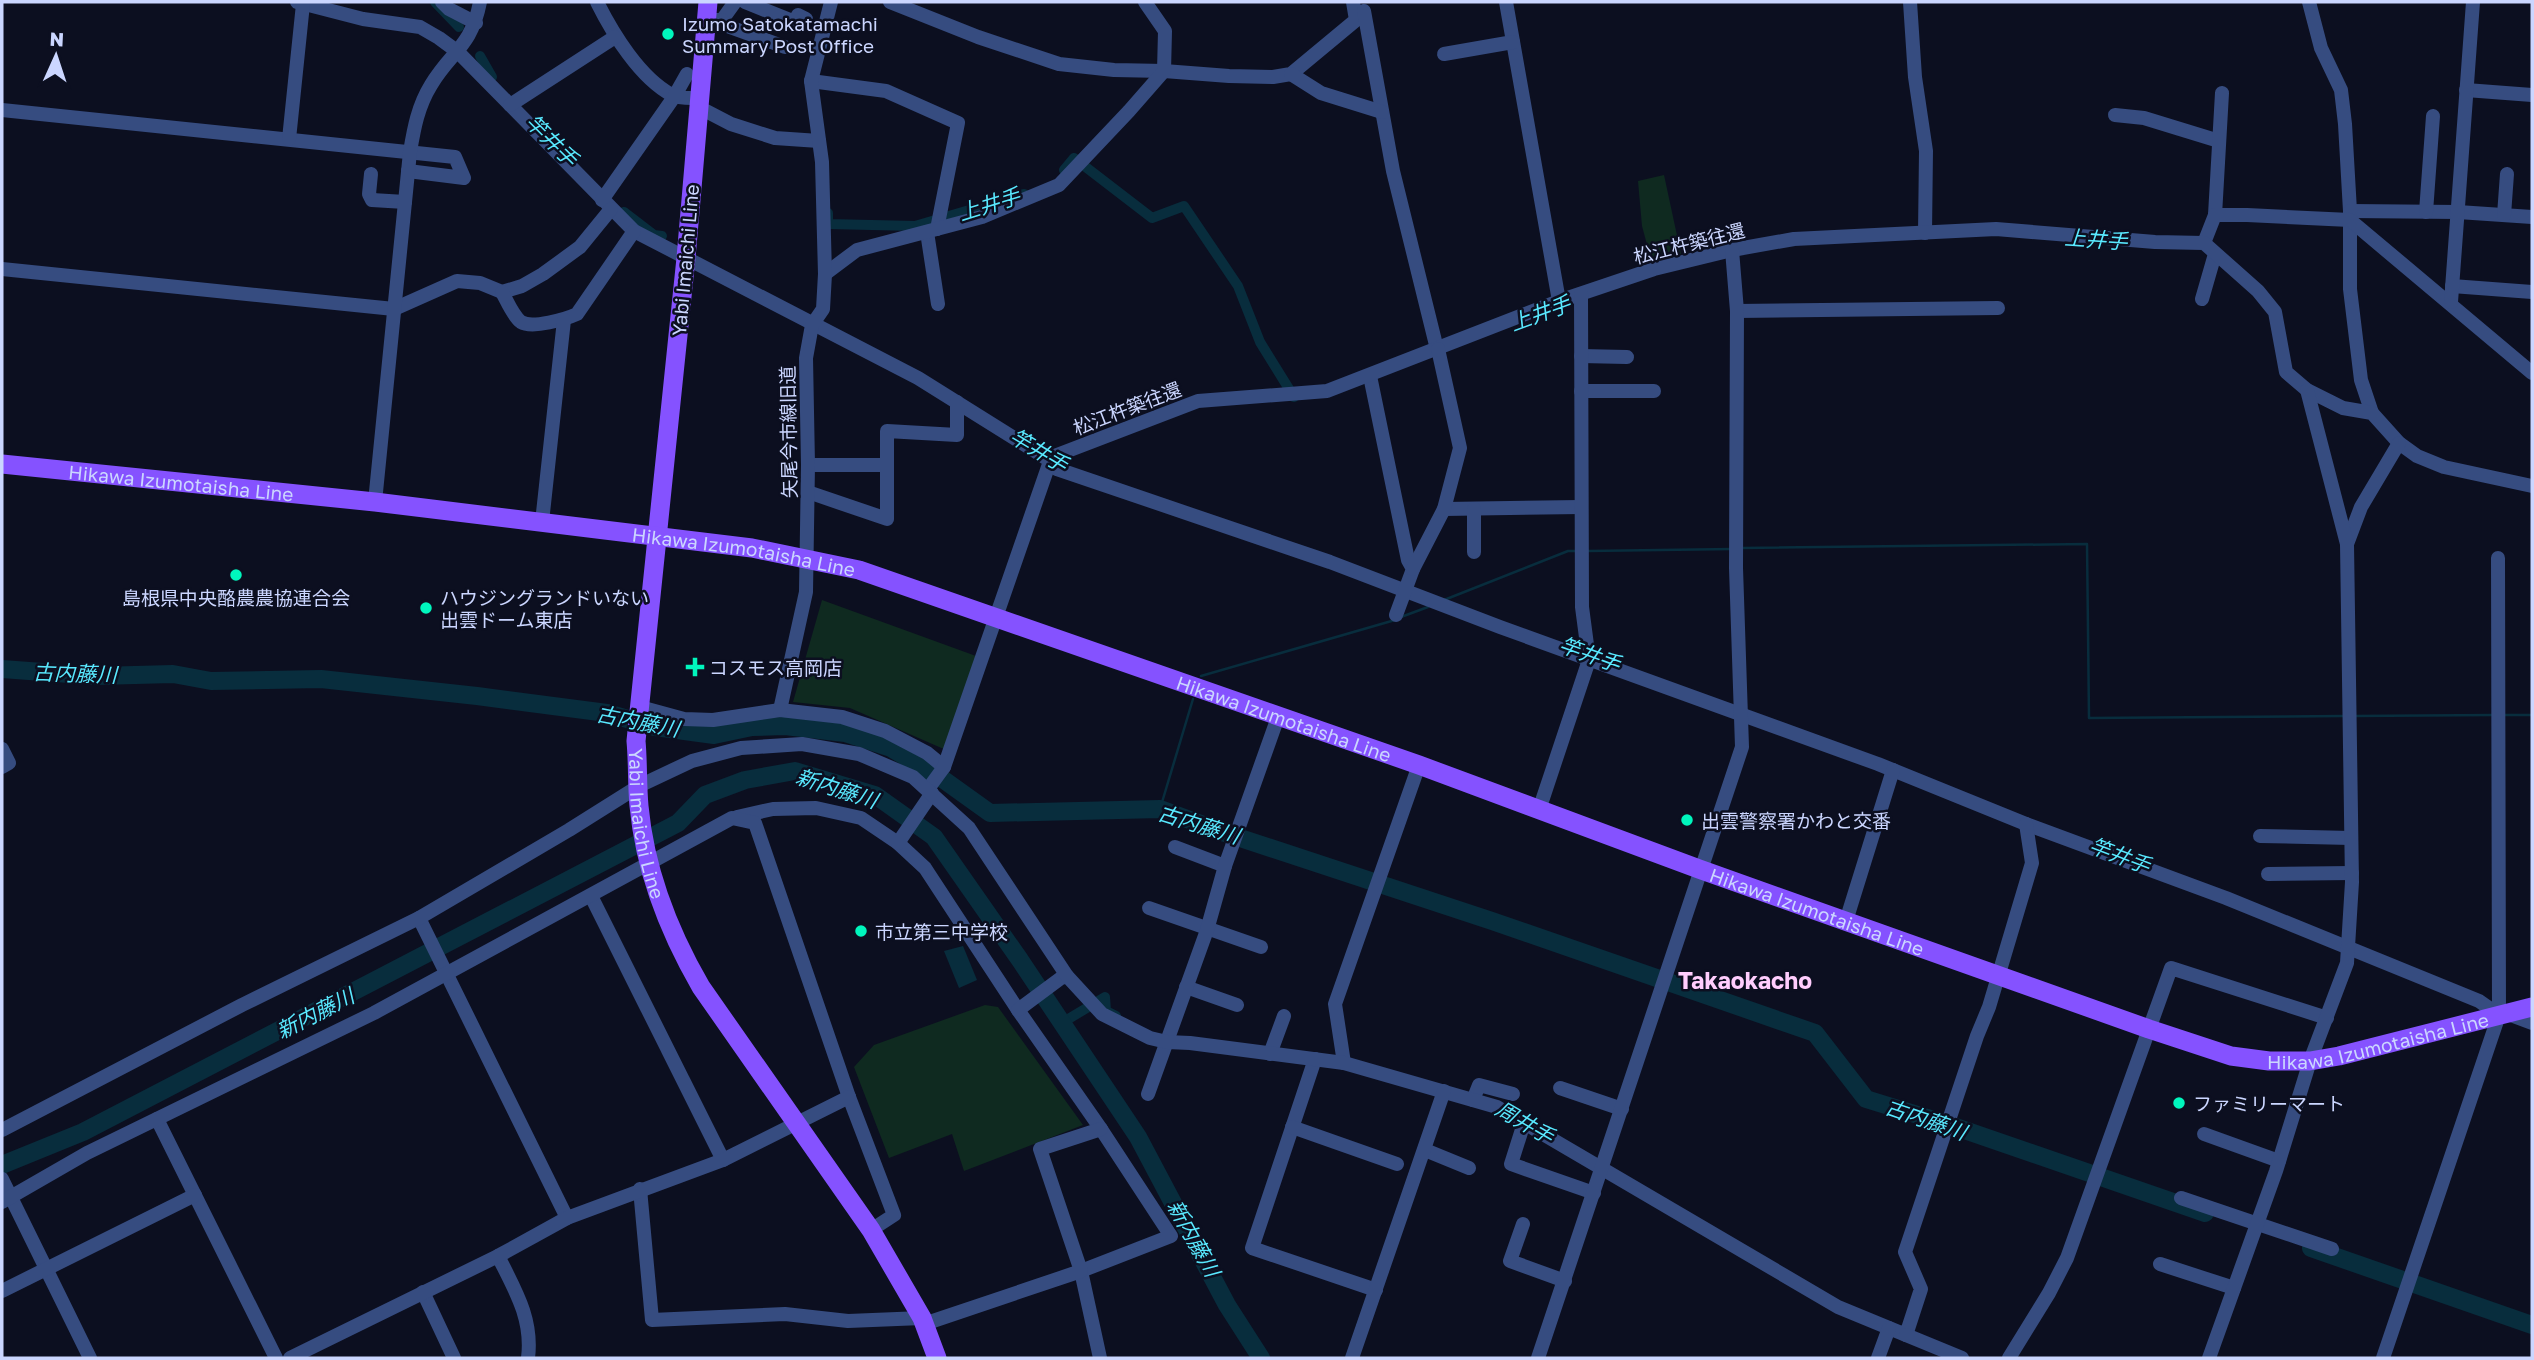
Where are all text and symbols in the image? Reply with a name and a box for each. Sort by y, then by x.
place label: Izumo Satokatamachi Summary Post Office [682,12,878,57]
north arrow [21,21,91,91]
marker: Izumo Satokatamachi Summary Post Office [660,26,676,42]
text: N [49,27,65,50]
water label: 竿井手 [521,109,585,173]
water label: 上井手 [955,182,1025,226]
street label: Yabi Imaichi Line [667,183,703,337]
street label: 松江杵築往還 [1631,218,1747,268]
water label: 上井手 [2064,224,2130,254]
water label: 上井手 [1506,289,1576,336]
street label: 矢尾今市線旧道 [775,365,801,499]
street label: 松江杵築往還 [1070,377,1184,439]
water label: 竿井手 [1005,423,1074,478]
street label: Hikawa Izumotaisha Line [68,459,295,505]
street label: Hikawa Izumotaisha Line [631,522,857,580]
marker: 島根県中央酪農農協連合会 [228,567,244,583]
place label: 島根県中央酪農農協連合会 [122,586,350,609]
place label: ハウジングランドいない 出雲ドーム東店 [440,586,649,631]
marker: ハウジングランドいない 出雲ドーム東店 [418,600,434,616]
water label: 竿井手 [1556,631,1626,678]
place label: コスモス高岡店 [709,656,842,679]
water label: 古内藤川 [33,659,119,688]
marker: コスモス高岡店 [687,659,703,675]
street label: Hikawa Izumotaisha Line [1174,670,1394,766]
water label: 古内藤川 [594,700,684,742]
street label: Yabi Imaichi Line [625,748,670,902]
water label: 新内藤川 [793,763,883,814]
water label: 古内藤川 [1155,799,1245,849]
place label: 出雲警察署かわと交番 [1701,809,1891,832]
marker: 出雲警察署かわと交番 [1679,812,1695,828]
water label: 竿井手 [2086,832,2156,879]
street label: Hikawa Izumotaisha Line [1707,862,1927,960]
place label: 市立第三中学校 [875,920,1008,943]
marker: 市立第三中学校 [853,923,869,939]
district label: Takaokacho [1678,966,1812,994]
water label: 新内藤川 [272,981,360,1044]
street label: Hikawa Izumotaisha Line [2267,1007,2491,1073]
place label: ファミリーマート [2193,1092,2345,1115]
water label: 古内藤川 [1882,1093,1972,1146]
water label: 周井手 [1491,1095,1561,1150]
marker: ファミリーマート [2171,1095,2187,1111]
water label: 新内藤川 [1162,1195,1227,1283]

